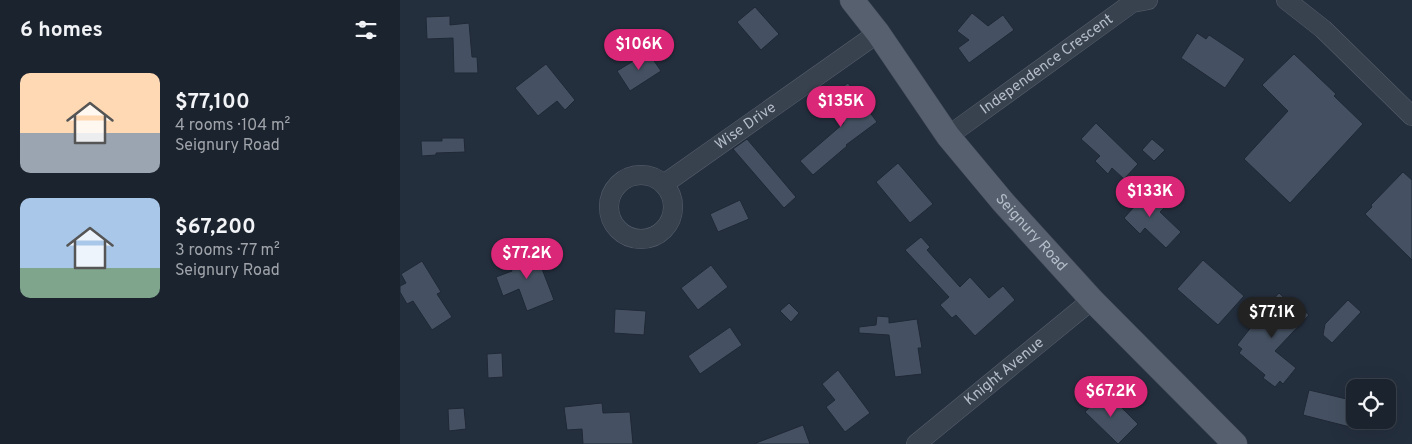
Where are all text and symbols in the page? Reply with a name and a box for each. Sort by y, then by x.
street label: Independence Crescent [977,10,1117,119]
icon: filters [352,16,380,44]
text: 6 homes [20,17,103,44]
pin: $106K [604,28,674,71]
text: $106K [615,35,663,55]
pin: $135K [806,86,876,128]
text: $77,100 [175,89,250,116]
text: $135K [818,92,864,112]
icon: home [60,93,120,153]
street label: Wise Drive [711,98,780,154]
text: 4 rooms · 104 m² [175,116,290,136]
text: Seignury Road [175,136,280,156]
pin: $133K [1115,176,1185,218]
text: $133K [1127,182,1173,202]
street label: Seignury Road [991,190,1071,276]
text: $67,200 [175,214,256,241]
icon: home [60,218,120,278]
pin: $77.2K [486,238,568,280]
text: 3 rooms · 77 m² [175,241,280,261]
text: $77.2K [502,244,552,264]
text: Seignury Road [175,261,280,281]
pin: $77.1K [1231,296,1313,339]
text: $77.1K [1249,303,1295,323]
street label: Knight Avenue [960,334,1048,410]
pin: $67.2K [1070,376,1152,418]
map controls [1346,379,1396,429]
button: locate [1346,379,1396,429]
text: $67.2K [1085,382,1137,402]

